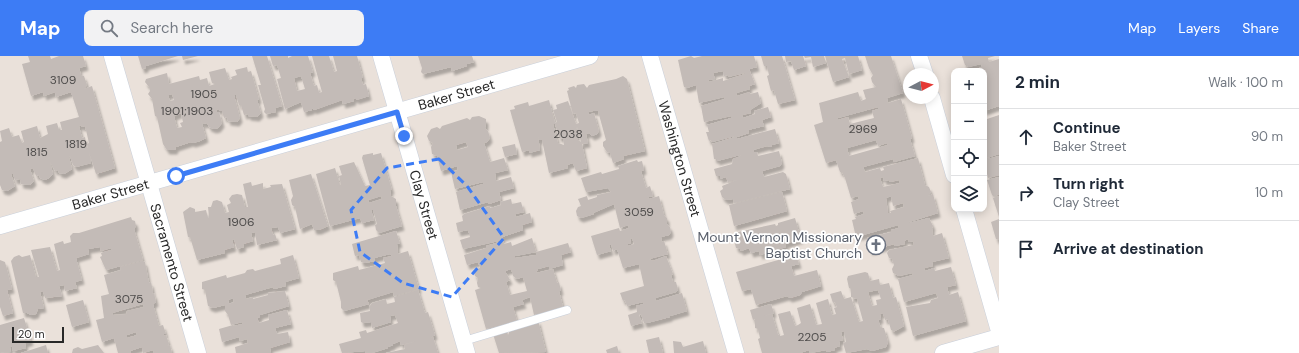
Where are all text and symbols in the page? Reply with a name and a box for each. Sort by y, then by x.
search box [84,10,364,46]
text: Map [20,16,60,41]
icon: search [98,17,120,39]
text: Search here [130,18,213,38]
text: Map [1128,19,1156,37]
text: Layers [1178,19,1220,37]
text: Share [1242,19,1279,37]
north arrow [903,68,939,104]
map controls [951,68,987,212]
button: + [951,68,987,104]
text: 2 min [1015,71,1060,93]
house number: 3109 [50,72,76,88]
text: Walk · 100 m [1208,74,1283,91]
street label: Baker Street [416,75,497,114]
house number: 1905 [191,86,217,102]
street label: Washington Street [654,99,705,219]
house number: 1901;1903 [161,103,213,119]
button: − [951,104,987,140]
text: Continue [1053,118,1121,138]
house number: 2969 [848,121,878,137]
house number: 2038 [553,126,583,142]
icon: ahead [1015,126,1037,148]
route end [395,127,413,145]
text: 90 m [1251,128,1283,145]
house number: 1819 [65,136,87,152]
text: Baker Street [1053,138,1127,155]
button: locate [951,140,987,176]
house number: 1815 [26,144,48,160]
route start [167,167,185,185]
street label: Clay Street [405,168,443,242]
text: Turn right [1053,174,1124,194]
street label: Baker Street [70,175,151,214]
button: layers [951,176,987,212]
icon: right [1015,182,1037,204]
text: 10 m [1255,184,1283,201]
text: Clay Street [1053,194,1120,211]
street label: Sacramento Street [146,201,197,324]
house number: 3059 [624,204,654,220]
house number: 1906 [227,214,255,230]
place label: Mount Vernon Missionary Baptist Church [698,228,862,262]
church icon: Mount Vernon Missionary Baptist Church [865,234,887,256]
icon: arrive [1015,238,1037,260]
text: Arrive at destination [1053,239,1204,259]
house number: 3075 [115,291,143,307]
scale bar [12,325,64,344]
text: 20 m [18,327,44,341]
house number: 2205 [797,329,827,345]

